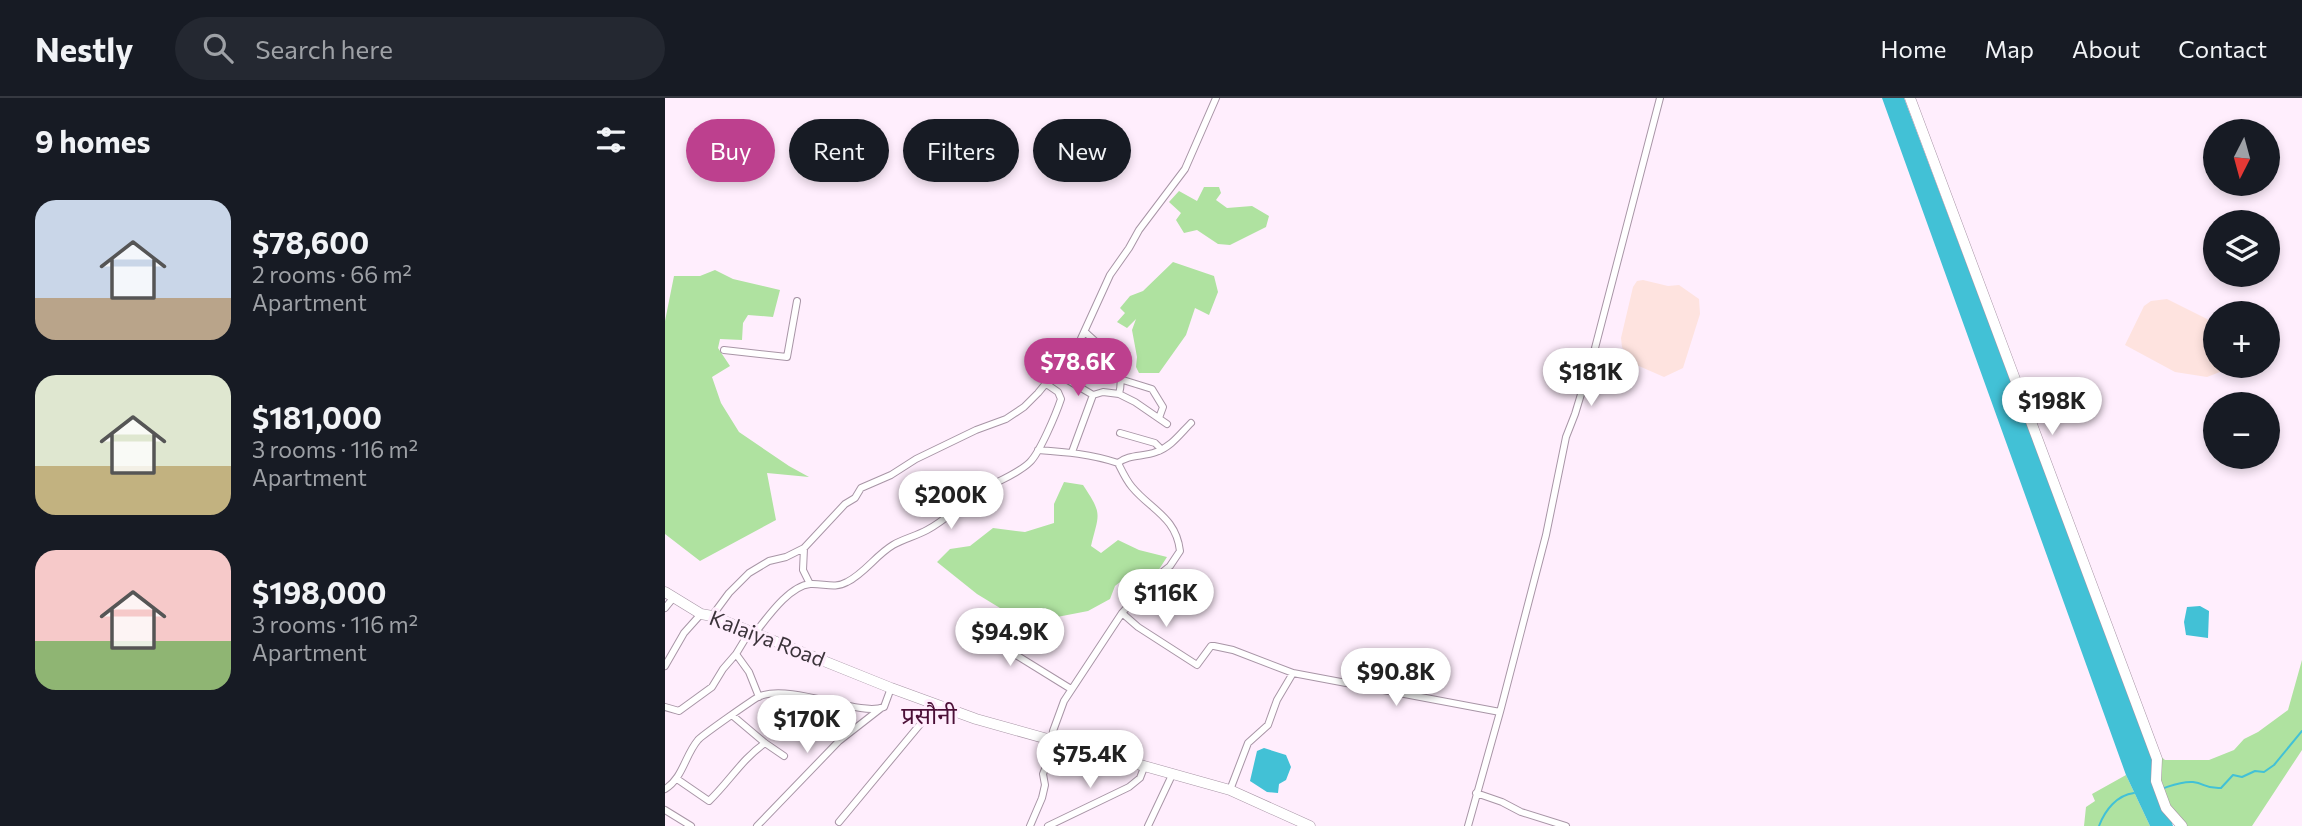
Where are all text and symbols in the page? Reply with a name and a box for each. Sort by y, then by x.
search box [175,17,665,80]
text: Nestly [35,28,133,69]
icon: search [199,29,237,67]
text: Search here [255,33,393,64]
text: Home [1881,34,1947,63]
text: Map [1985,34,2034,63]
text: About [2072,34,2140,63]
text: Contact [2178,34,2267,63]
chip: Buy [686,119,775,182]
chip: Rent [789,119,889,182]
chip: Filters [903,119,1019,182]
chip: New [1033,119,1131,182]
north arrow [2203,119,2280,196]
map controls [2203,119,2280,469]
icon: filters [592,121,630,159]
text: 9 homes [35,122,150,159]
button: layers [2203,210,2280,287]
text: $78,600 [252,223,369,260]
icon: home [91,228,175,312]
text: 2 rooms · 66 m² [252,260,412,288]
text: Apartment [252,288,367,316]
button: + [2203,301,2280,378]
pin: $78.6K [1021,338,1135,398]
text: $78.6K [1040,347,1116,375]
pin: $181K [1542,348,1640,408]
text: $181K [1559,357,1623,385]
pin: $198K [2003,378,2101,437]
text: $198K [2018,386,2086,414]
button: − [2203,392,2280,469]
text: $181,000 [252,398,382,435]
icon: home [91,403,175,487]
text: 3 rooms · 116 m² [252,435,418,463]
text: Apartment [252,463,367,491]
pin: $200K [902,472,1000,531]
text: $200K [915,480,987,508]
pin: $116K [1117,570,1215,629]
text: $198,000 [252,573,386,610]
icon: home [91,578,175,662]
text: $116K [1134,578,1198,606]
street label: Kalaiya Road [706,604,829,671]
pin: $94.9K [953,608,1067,668]
text: 3 rooms · 116 m² [252,610,418,638]
text: $94.9K [971,617,1049,645]
text: Apartment [252,638,367,666]
pin: $90.8K [1339,648,1453,708]
text: $90.8K [1357,657,1435,685]
pin: $170K [758,696,856,755]
district label: प्रसौनी [901,700,958,729]
text: $170K [773,704,841,732]
pin: $75.4K [1033,730,1147,790]
text: $75.4K [1053,739,1127,767]

